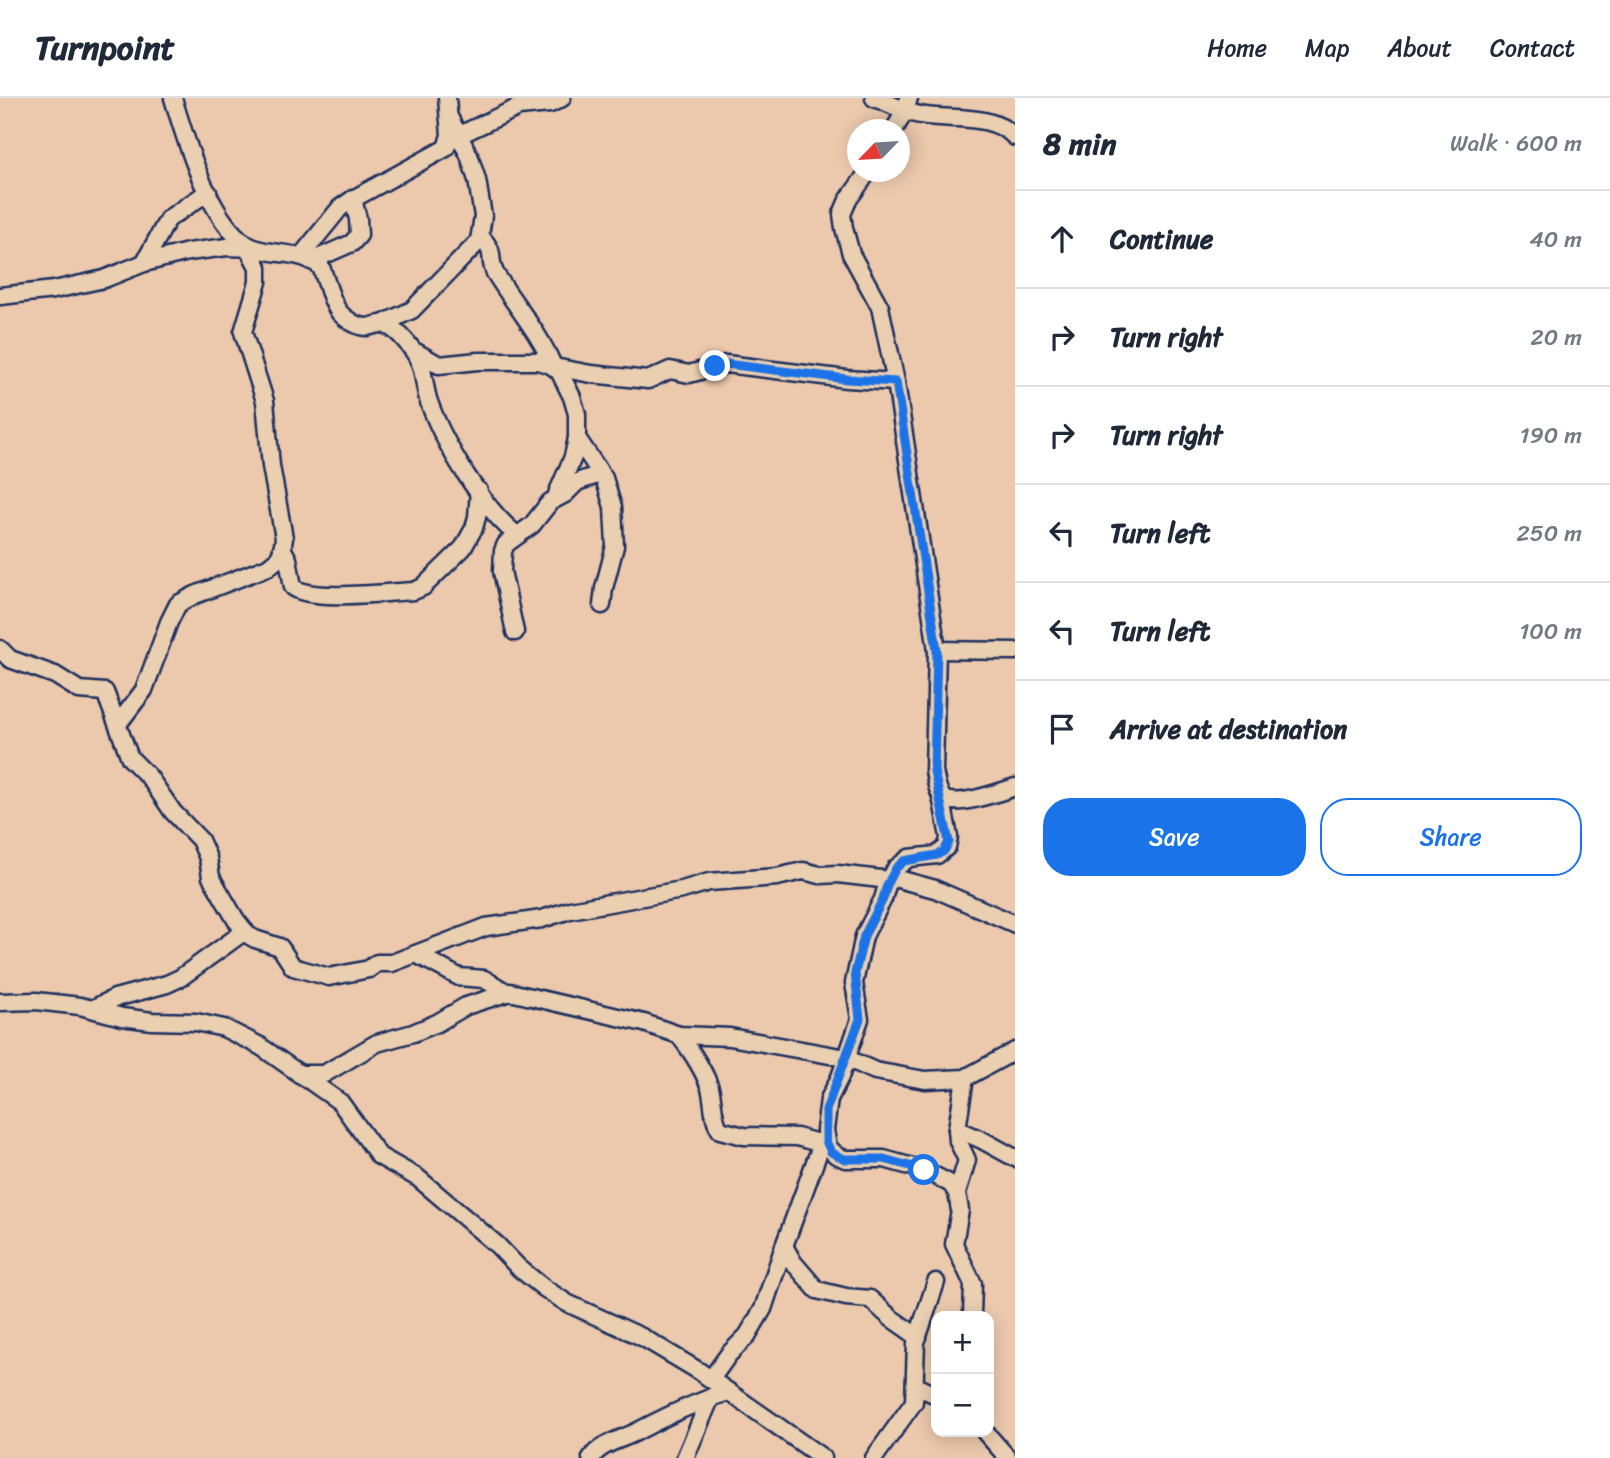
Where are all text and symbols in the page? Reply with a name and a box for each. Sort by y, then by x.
text: Turnpoint [35,19,175,77]
text: Home [1207,27,1267,69]
text: Map [1305,27,1349,69]
text: About [1387,27,1452,69]
text: Contact [1490,27,1575,69]
text: 8 min [1043,117,1116,171]
north arrow [847,119,910,182]
text: Walk · 600 m [1450,123,1582,164]
text: Continue [1110,216,1213,262]
text: 40 m [1529,219,1582,260]
icon: ahead [1043,220,1081,258]
text: Turn right [1110,314,1223,360]
text: 20 m [1531,317,1582,358]
icon: right [1043,318,1081,356]
route end [699,350,730,381]
text: Turn right [1110,412,1223,458]
text: 190 m [1520,415,1582,456]
icon: right [1043,416,1081,454]
text: Turn left [1110,510,1210,556]
text: 250 m [1516,513,1582,554]
icon: left [1043,514,1081,552]
text: Turn left [1110,608,1210,654]
text: 100 m [1519,611,1582,652]
icon: left [1043,612,1081,650]
text: Arrive at destination [1110,706,1347,752]
icon: arrive [1043,710,1081,748]
button: Save [1043,798,1306,876]
button: Share [1320,798,1582,876]
route start [908,1154,939,1185]
map controls [931,1311,994,1437]
button: + [931,1311,994,1374]
button: − [931,1374,994,1437]

